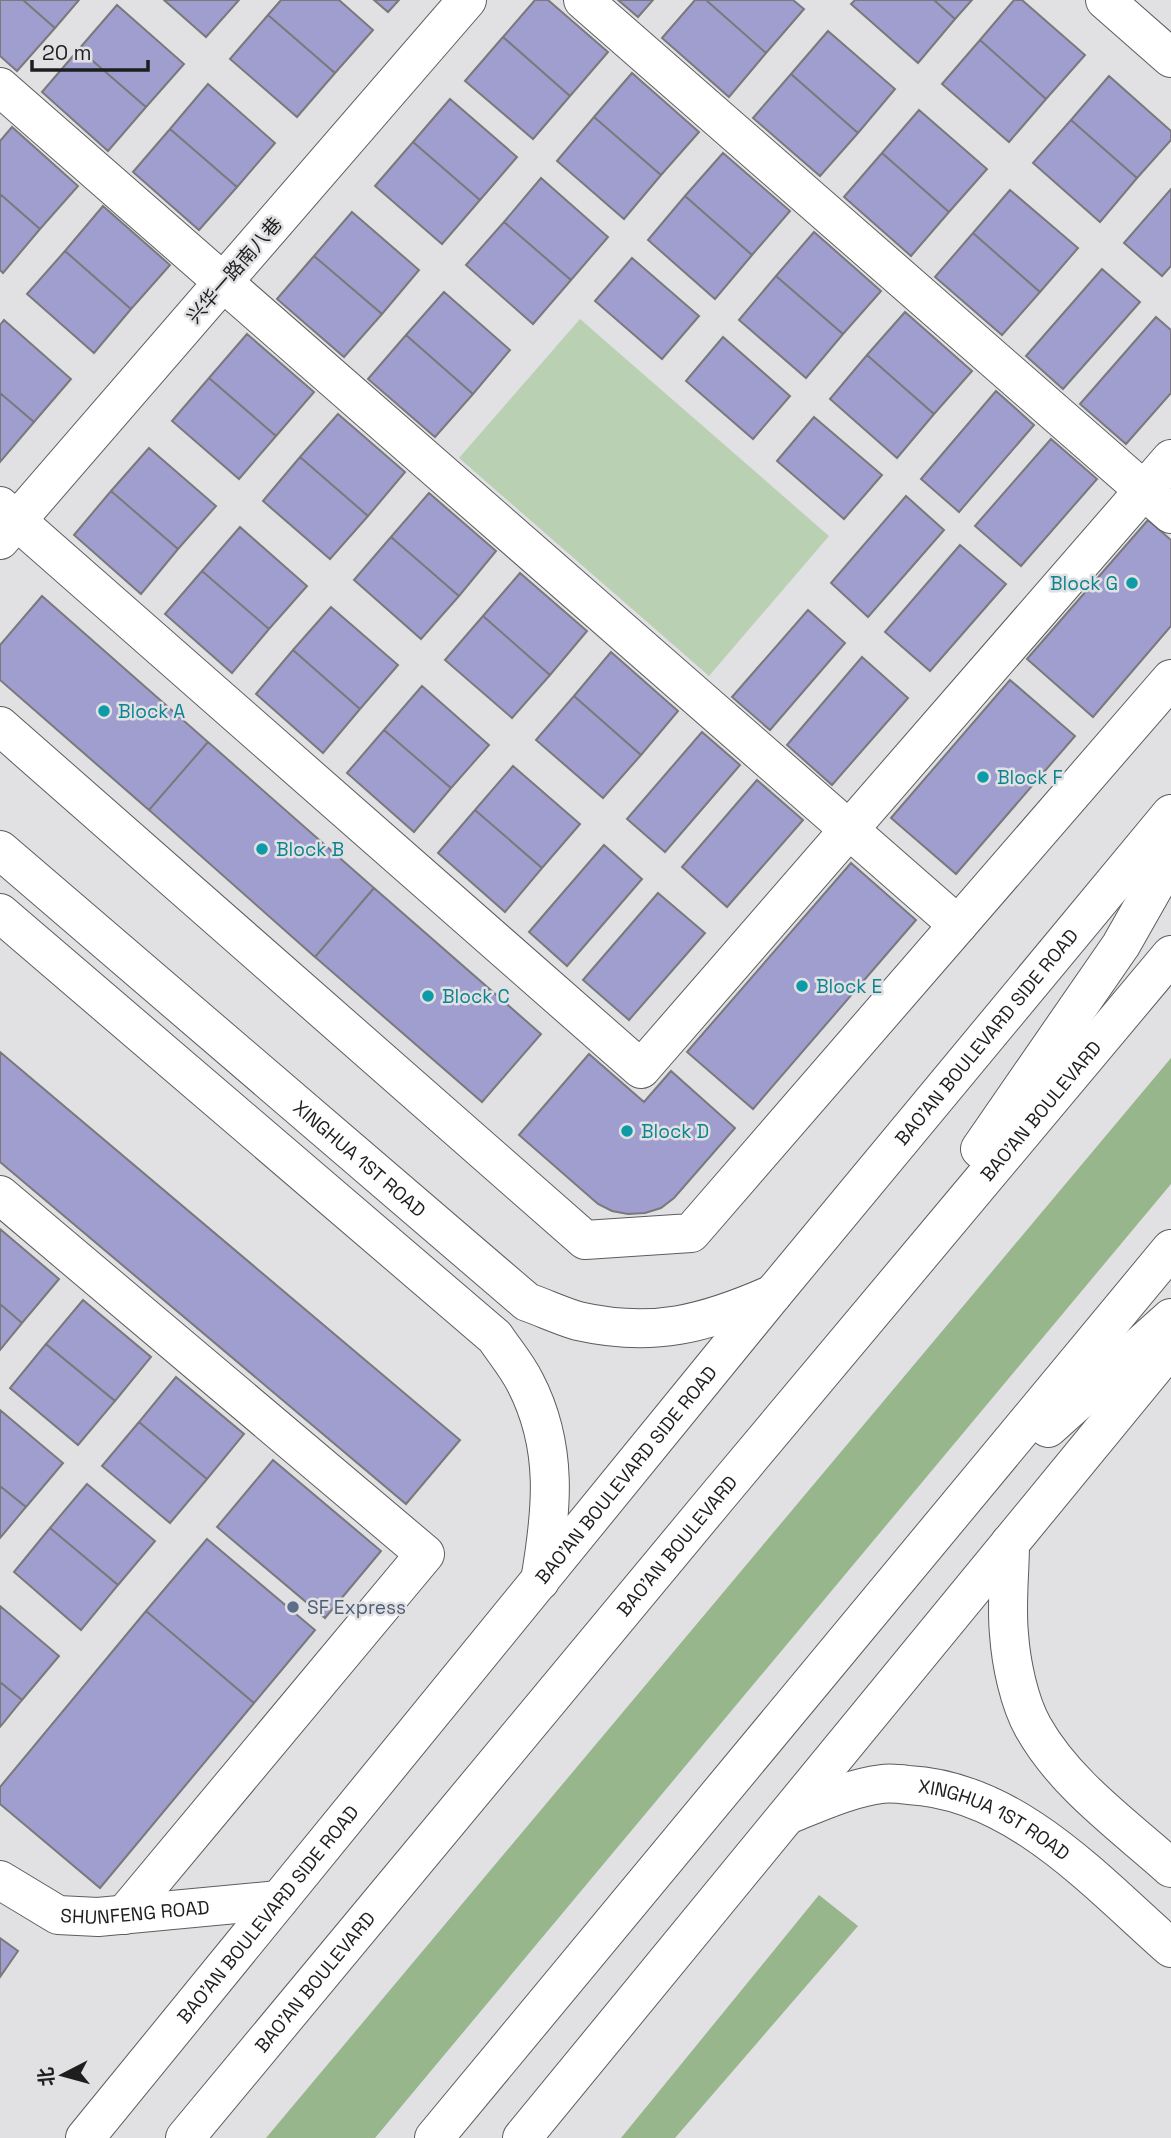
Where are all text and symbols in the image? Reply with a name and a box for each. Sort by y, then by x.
scale bar [32,28,147,72]
text: 20 m [42,39,92,66]
street label: 兴华一路南八巷 [181,212,287,329]
place label: Block G [1050,571,1118,596]
marker: Block G [1124,575,1140,591]
place label: Block A [118,699,185,724]
marker: Block A [96,703,112,719]
place label: Block F [997,765,1063,790]
marker: Block F [975,769,991,785]
place label: Block B [276,837,344,862]
marker: Block B [254,841,270,857]
street label: BAO'AN BOULEVARD SIDE ROAD [889,924,1083,1148]
place label: Block E [816,974,882,999]
marker: Block E [794,978,810,994]
place label: Block C [442,984,510,1009]
marker: Block C [420,988,436,1004]
street label: BAO'AN BOULEVARD [976,1036,1106,1186]
street label: XINGHUA 1ST ROAD [288,1095,431,1223]
place label: Block D [641,1119,709,1144]
marker: Block D [619,1123,635,1139]
street label: BAO'AN BOULEVARD SIDE ROAD [531,1360,721,1588]
street label: BAO'AN BOULEVARD [612,1471,742,1621]
place label: SF Express [307,1595,406,1620]
marker: SF Express [285,1599,301,1615]
street label: XINGHUA 1ST ROAD [917,1774,1075,1866]
street label: BAO'AN BOULEVARD SIDE ROAD [173,1800,363,2028]
street label: SHUNFENG ROAD [60,1895,211,1930]
street label: BAO'AN BOULEVARD [250,1907,380,2057]
north arrow [28,2040,98,2110]
text: 北 [33,2066,60,2087]

